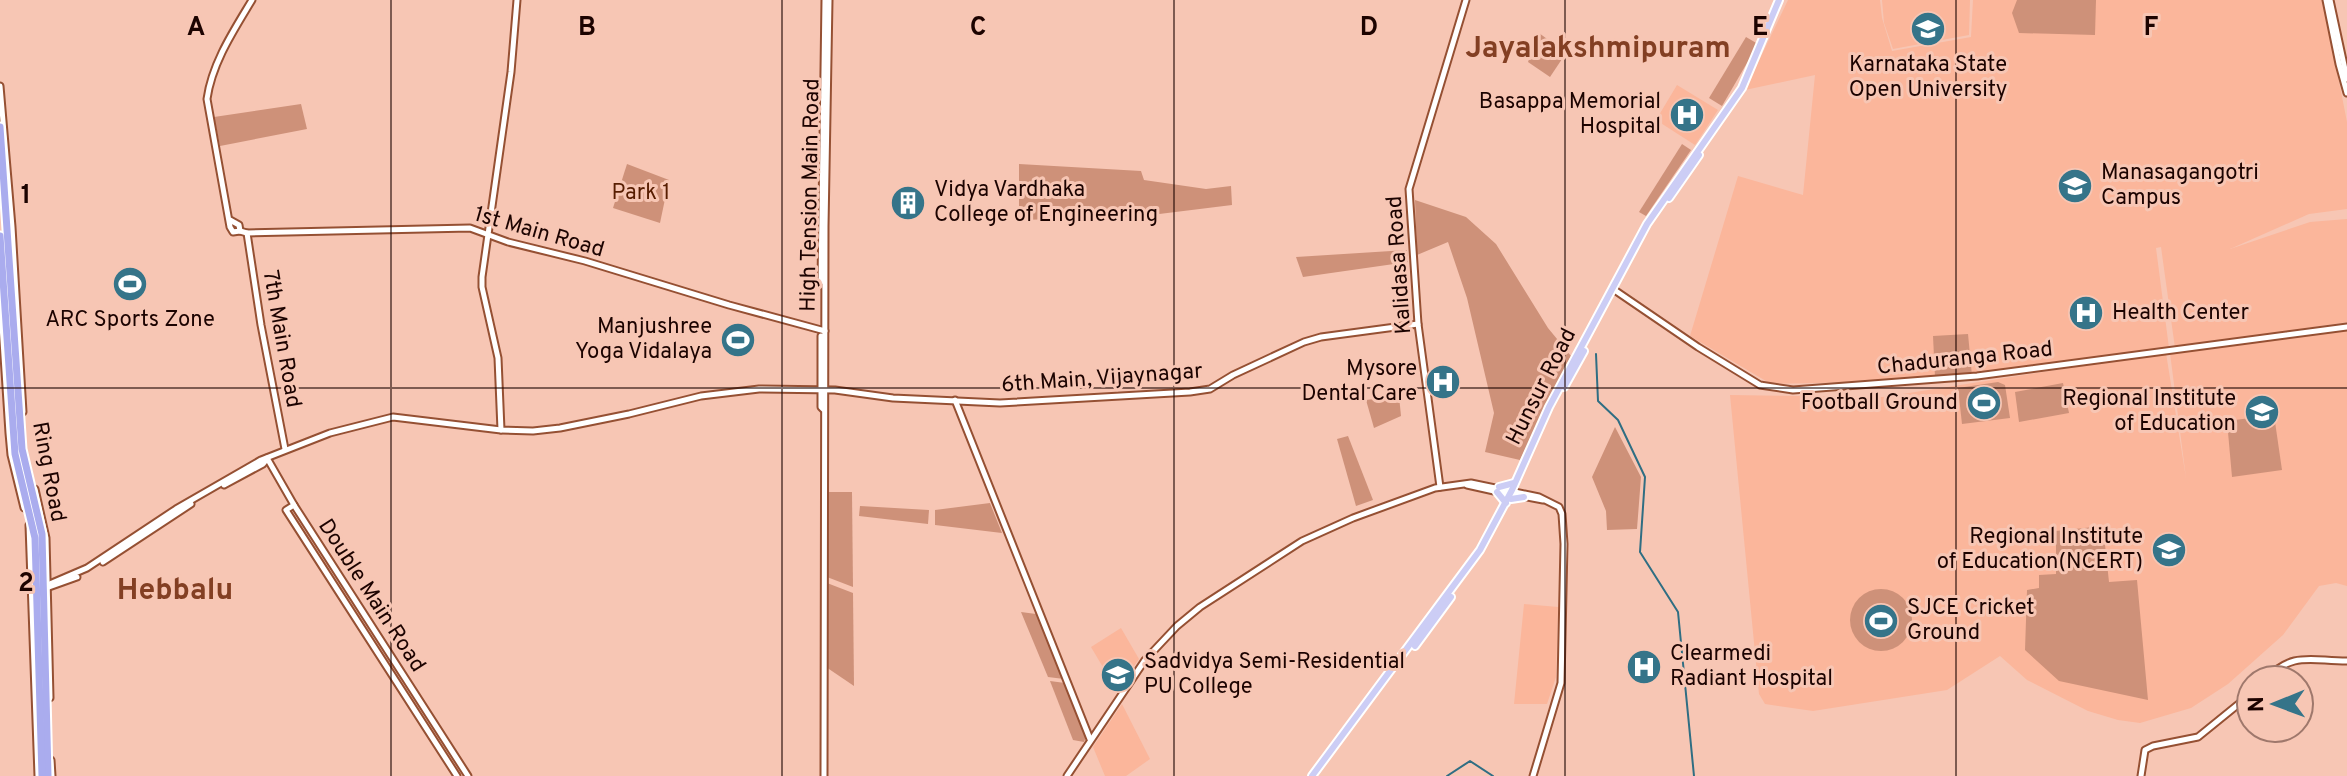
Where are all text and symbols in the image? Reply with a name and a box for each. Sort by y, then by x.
school or university icon: Karnataka State Open University [1909,10,1947,48]
text: A [187,12,205,45]
text: B [578,12,596,45]
text: C [970,12,986,45]
text: D [1360,12,1378,45]
text: E [1752,12,1768,45]
text: F [2144,12,2159,45]
district label: Jayalakshmipuram [1465,31,1731,68]
place label: Karnataka State Open University [1849,52,2007,104]
street label: High Tension Main Road [795,78,827,312]
place label: Basappa Memorial Hospital [1479,89,1661,141]
hospital icon: Basappa Memorial Hospital [1668,96,1706,134]
place label: Manasagangotri Campus [2101,160,2259,212]
school or university icon: Manasagangotri Campus [2056,167,2094,205]
place label: Vidya Vardhaka College of Engineering [934,177,1158,229]
text: 1 [21,180,31,213]
park label: Park 1 [612,180,670,207]
building icon: Vidya Vardhaka College of Engineering [889,184,927,222]
street label: Kalidasa Road [1382,195,1418,335]
street label: 1st Main Road [471,202,607,264]
sports icon: ARC Sports Zone [111,265,149,303]
street label: 7th Main Road [256,268,306,410]
hospital icon: Health Center [2067,294,2105,332]
place label: Health Center [2112,300,2250,327]
place label: ARC Sports Zone [45,307,215,334]
place label: Manjushree Yoga Vidalaya [575,314,712,366]
sports icon: Manjushree Yoga Vidalaya [719,321,757,359]
street label: Hunsur Road [1501,324,1583,450]
street label: Chaduranga Road [1876,336,2054,382]
place label: Mysore Dental Care [1302,356,1417,408]
street label: 6th Main, Vijaynagar [1000,358,1204,400]
hospital icon: Mysore Dental Care [1424,363,1462,401]
sports icon: Football Ground [1965,384,2003,422]
place label: Regional Institute of Education [2062,386,2236,438]
place label: Football Ground [1801,390,1958,417]
school or university icon: Regional Institute of Education [2243,393,2281,431]
street label: Ring Road [25,420,71,524]
street label: Double Main Road [311,514,431,678]
place label: Regional Institute of Education(NCERT) [1937,524,2143,576]
school or university icon: Regional Institute of Education(NCERT) [2150,531,2188,569]
text: 2 [18,568,34,601]
district label: Hebbalu [117,573,233,610]
place label: SJCE Cricket Ground [1907,595,2035,647]
sports icon: SJCE Cricket Ground [1862,602,1900,640]
place label: Clearmedi Radiant Hospital [1670,641,1833,693]
hospital icon: Clearmedi Radiant Hospital [1625,648,1663,686]
place label: Sadvidya Semi-Residential PU College [1144,649,1405,701]
school or university icon: Sadvidya Semi-Residential PU College [1099,656,1137,694]
north arrow [2235,664,2315,744]
text: N [2244,696,2271,712]

